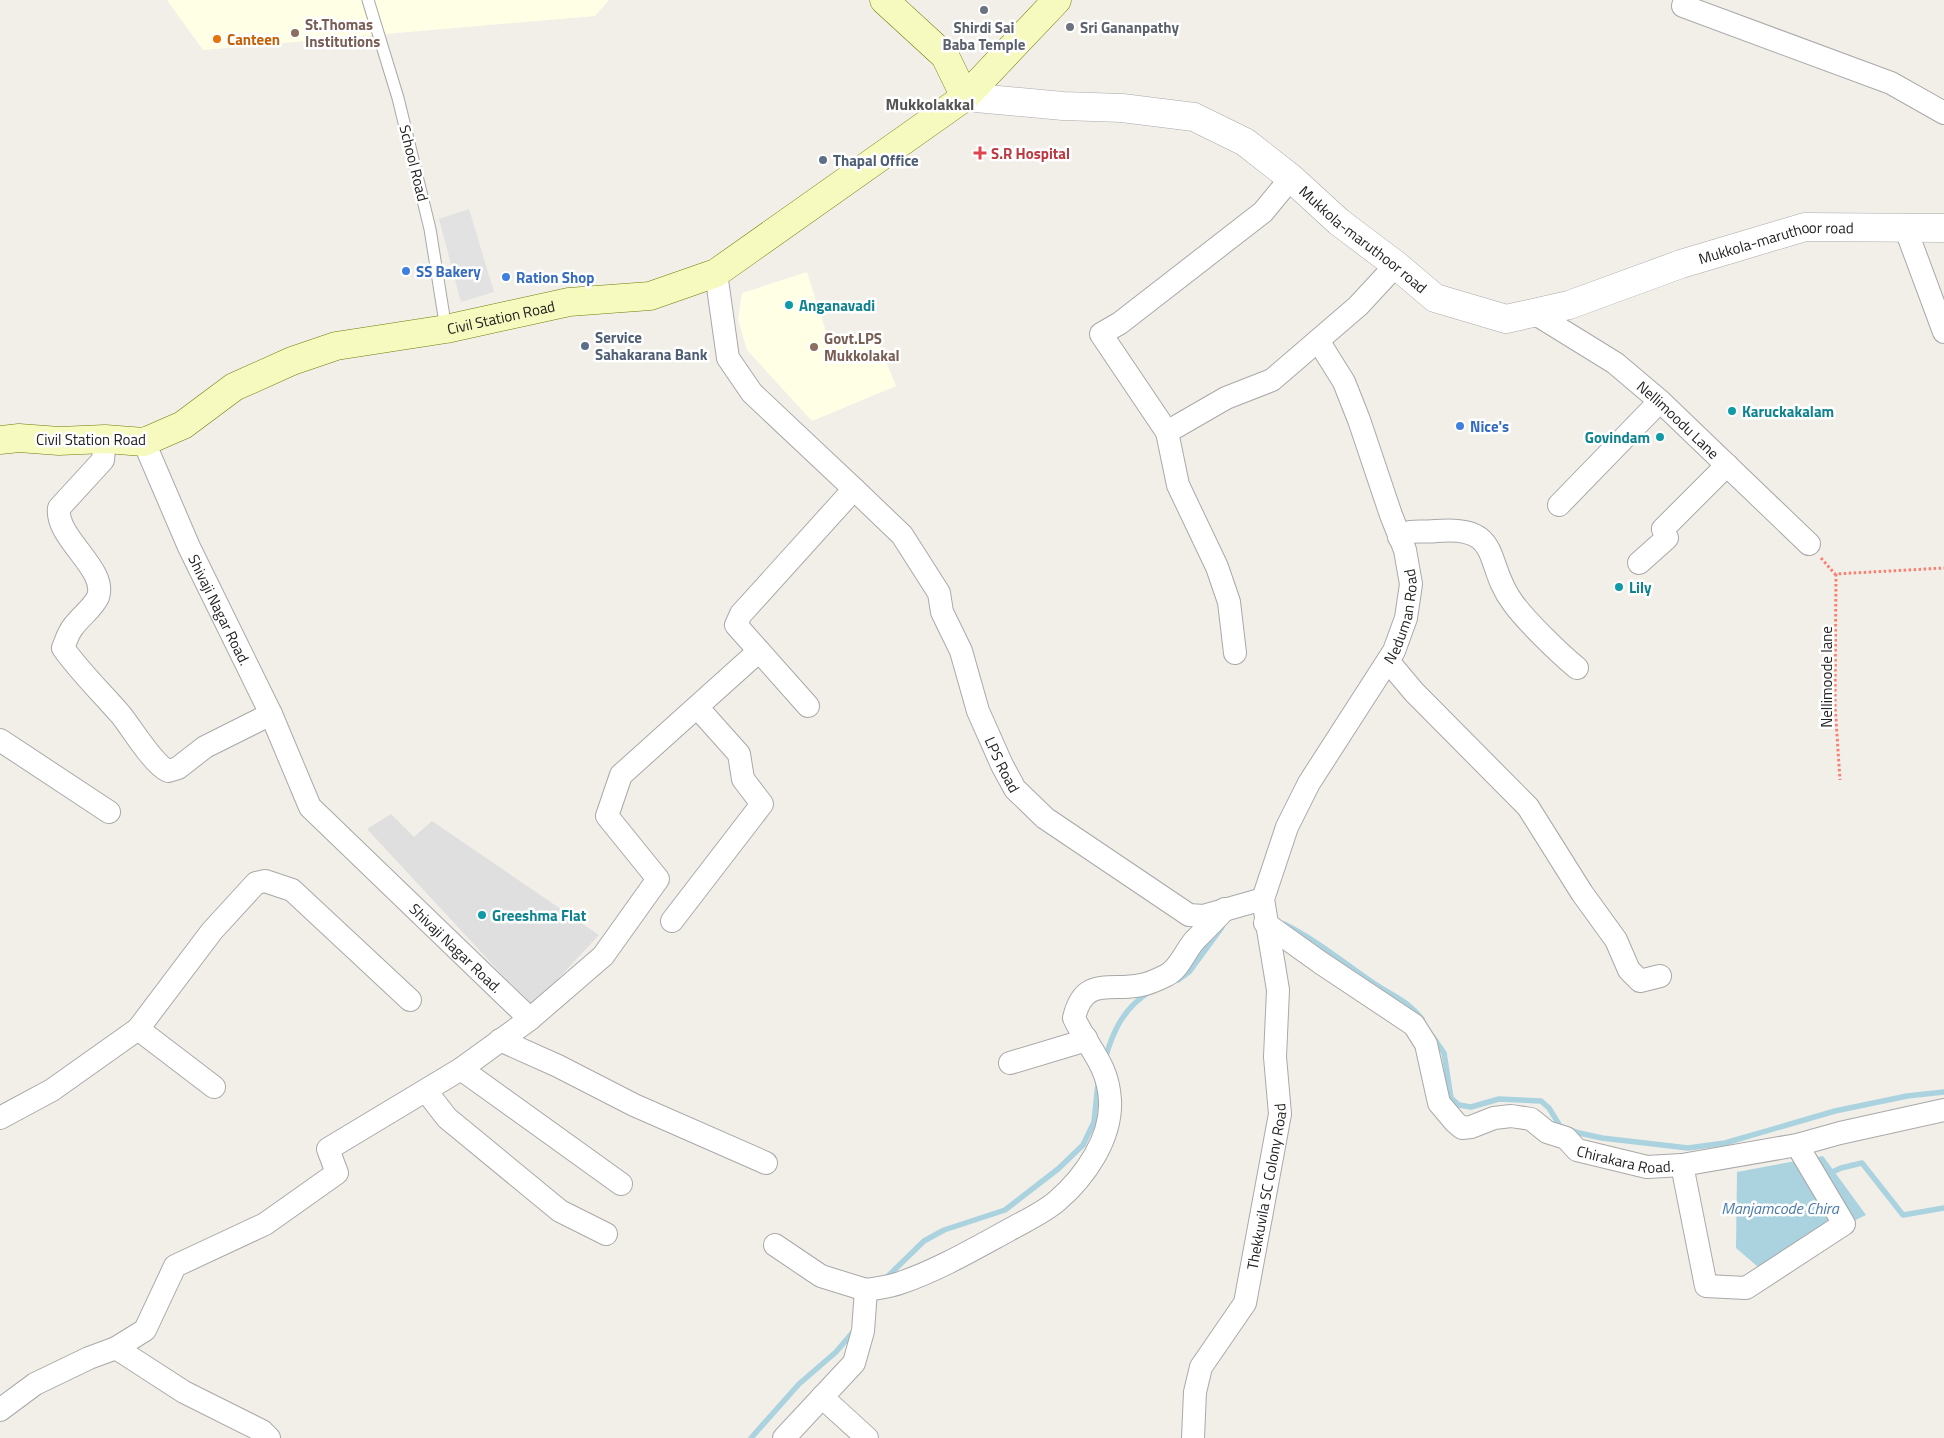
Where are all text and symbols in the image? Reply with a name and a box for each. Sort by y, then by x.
marker: Shirdi Sai Baba Temple [978,4,990,16]
place label: St.Thomas Institutions [305,13,380,53]
place label: Shirdi Sai Baba Temple [943,16,1026,56]
place label: Sri Gananpathy [1080,16,1180,39]
marker: Sri Gananpathy [1064,21,1076,33]
marker: St.Thomas Institutions [289,27,301,39]
place label: Canteen [227,28,280,51]
marker: Canteen [211,33,223,45]
district label: Mukkolakkal [886,92,974,116]
street label: School Road [393,122,435,204]
place label: S.R Hospital [991,142,1070,165]
marker: S.R Hospital [973,146,987,160]
place label: Thapal Office [833,149,919,172]
marker: Thapal Office [817,154,829,166]
street label: Mukkola-maruthoor road [1294,180,1432,298]
street label: Mukkola-maruthoor road [1695,215,1854,270]
place label: SS Bakery [416,260,481,283]
marker: SS Bakery [400,265,412,277]
place label: Ration Shop [516,266,594,289]
marker: Ration Shop [500,271,512,283]
street label: Civil Station Road [445,294,557,340]
place label: Anganavadi [799,294,875,317]
marker: Anganavadi [783,299,795,311]
place label: Service Sahakarana Bank [595,326,708,366]
place label: Govt.LPS Mukkolakal [824,327,900,367]
marker: Service Sahakarana Bank [579,340,591,352]
marker: Govt.LPS Mukkolakal [808,341,820,353]
street label: Nellimoodu Lane [1632,375,1725,464]
place label: Karuckakalam [1742,400,1834,423]
marker: Karuckakalam [1726,405,1738,417]
place label: Nice's [1470,415,1509,438]
marker: Nice's [1454,420,1466,432]
place label: Govindam [1585,426,1650,449]
street label: Civil Station Road [36,428,146,451]
marker: Govindam [1654,431,1666,443]
street label: Shivaji Nagar Road. [183,550,257,669]
street label: Neduman Road [1377,567,1422,668]
place label: Lily [1629,576,1652,599]
marker: Lily [1613,581,1625,593]
street label: Nellimoode lane [1815,626,1838,728]
street label: LPS Road [979,733,1026,797]
street label: Shivaji Nagar Road. [404,897,508,998]
place label: Greeshma Flat [492,904,587,927]
marker: Greeshma Flat [476,909,488,921]
street label: Thekkuvila SC Colony Road [1240,1102,1292,1271]
street label: Chirakara Road. [1574,1139,1674,1178]
water label: Manjamcode Chira [1721,1196,1840,1220]

